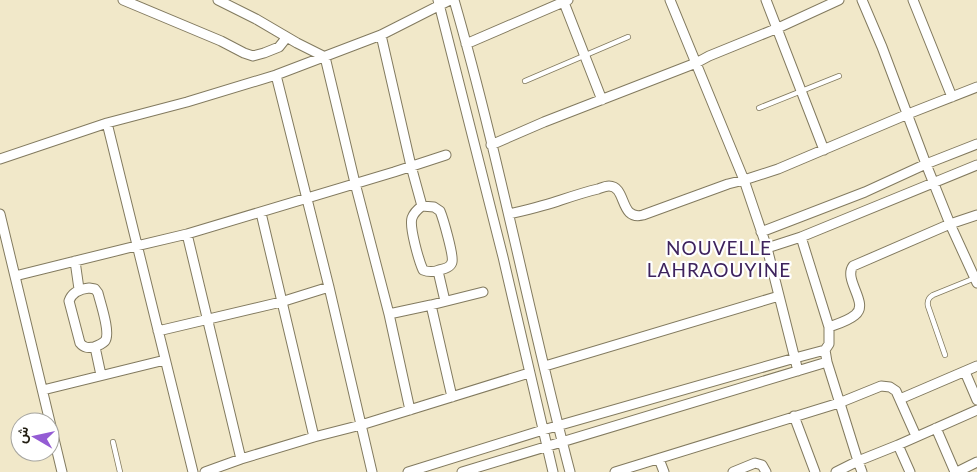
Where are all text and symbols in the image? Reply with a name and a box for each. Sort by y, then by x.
district label: NOUVELLE LAHRAOUYINE [647,236,791,281]
north arrow [10,412,60,462]
text: ش [12,425,32,445]

